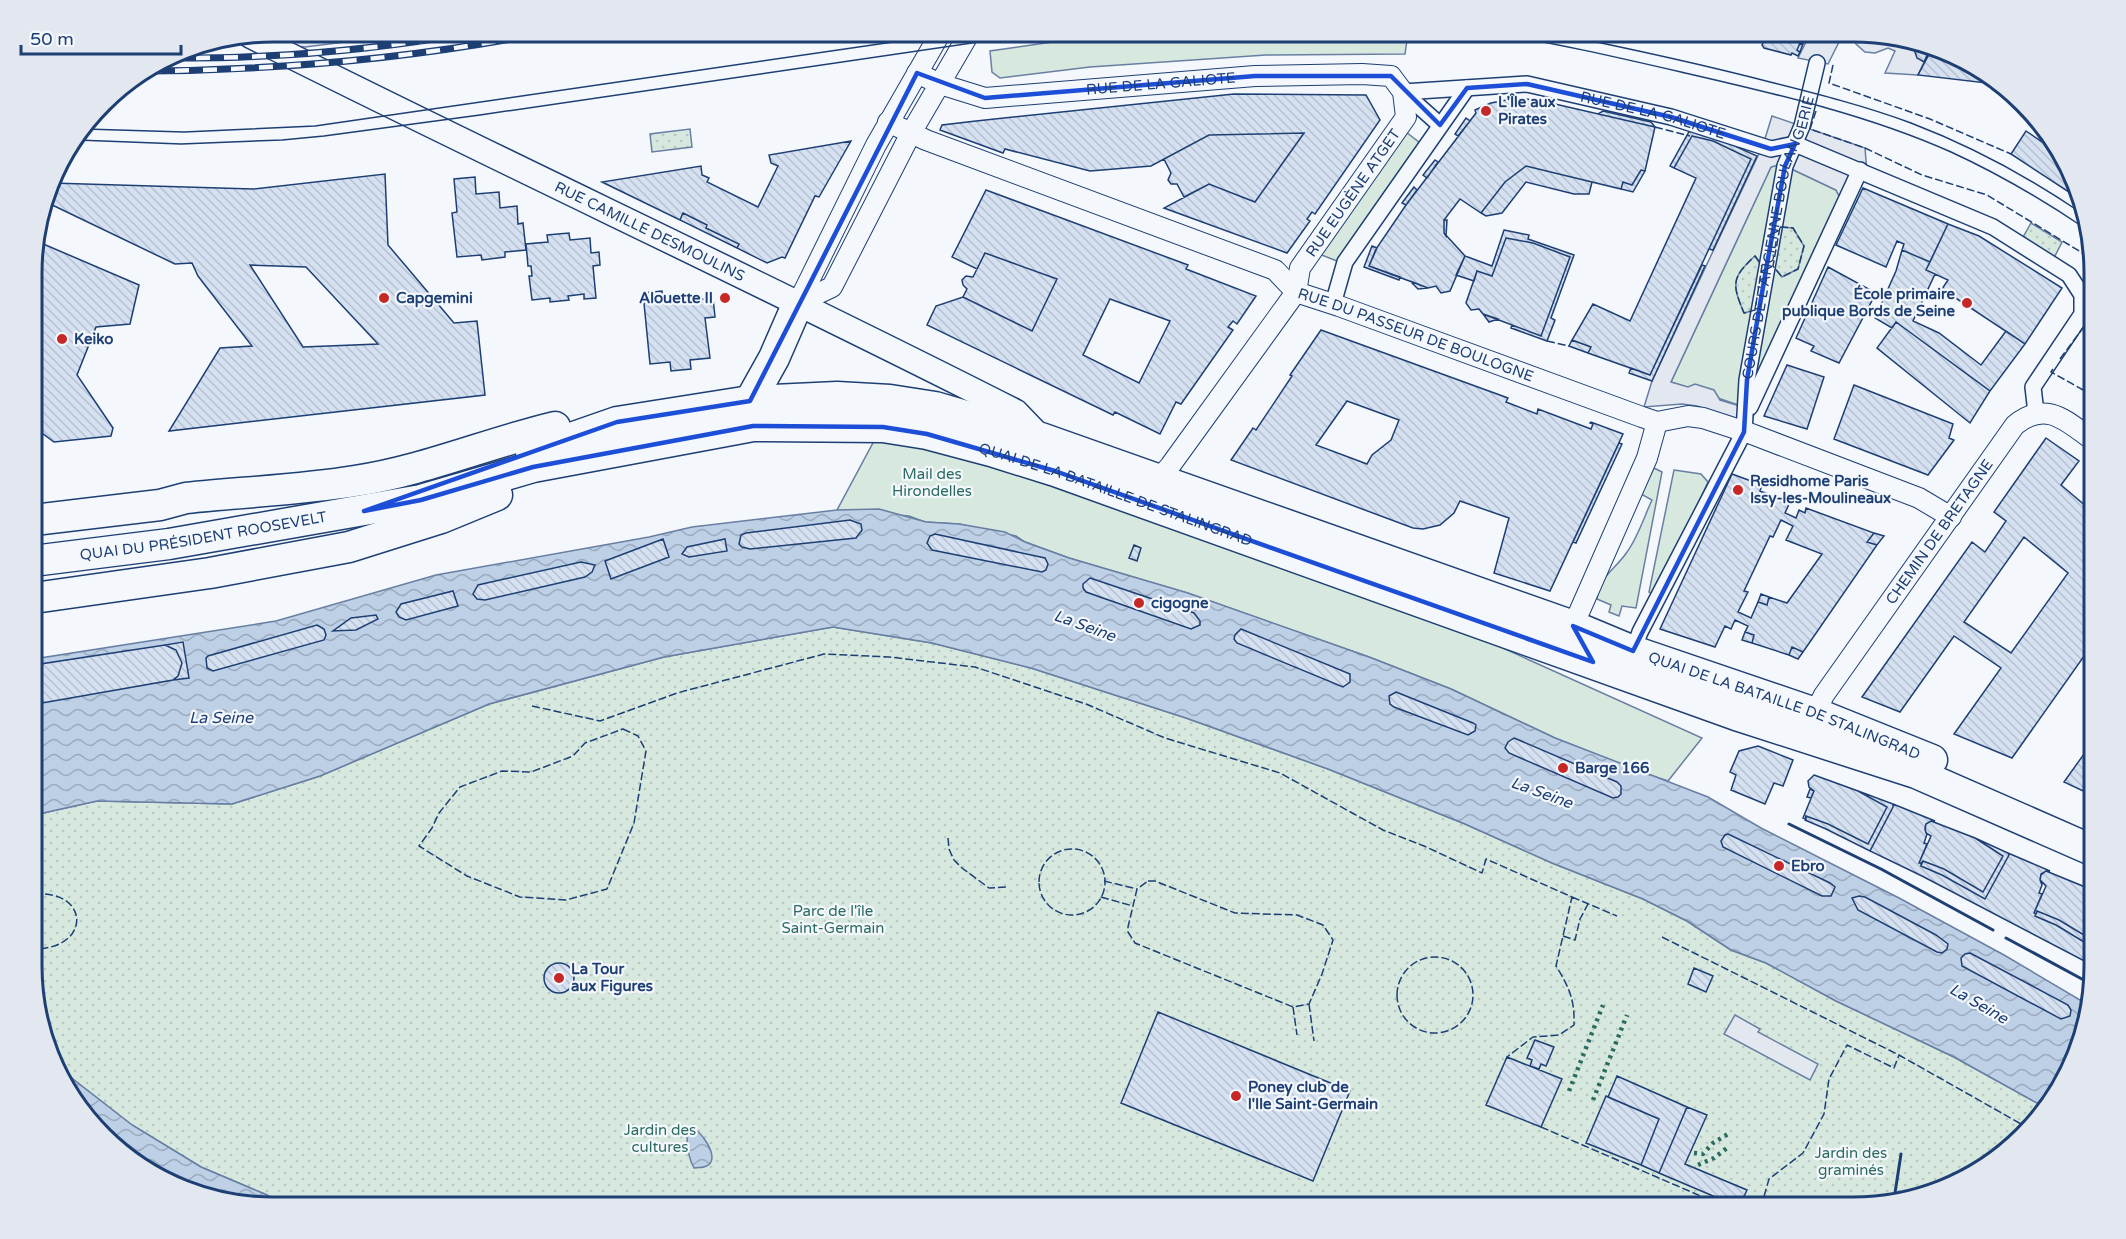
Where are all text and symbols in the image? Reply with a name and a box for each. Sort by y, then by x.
scale bar [21,18,182,56]
text: 50 m [30,28,74,50]
street label: RUE DE LA GALIOTE [1085,69,1236,99]
street label: RUE DE LA GALIOTE [1578,87,1728,143]
place label: L'Île aux Pirates [1498,93,1556,128]
street label: COURS DE L'ANCIENNE BOULANGERIE [1738,94,1818,381]
marker: L'Île aux Pirates [1479,104,1493,118]
street label: RUE EUGÈNE ATGET [1302,126,1404,260]
street label: RUE CAMILLE DESMOULINS [552,178,748,285]
street label: RUE DU PASSEUR DE BOULOGNE [1296,284,1536,385]
place label: École primaire publique Bords de Seine [1782,284,1956,321]
place label: Capgemini [396,289,473,308]
place label: Alouette II [639,289,713,307]
marker: Capgemini [377,291,391,305]
marker: Alouette II [718,291,732,305]
marker: École primaire publique Bords de Seine [1960,296,1974,310]
place label: Keiko [74,330,113,348]
marker: Keiko [55,332,69,346]
street label: QUAI DE LA BATAILLE DE STALINGRAD [977,439,1255,550]
street label: CHEMIN DE BRETAGNE [1882,456,1997,608]
park label: Mail des Hirondelles [892,465,972,500]
place label: Residhome Paris Issy-les-Moulineaux [1750,472,1891,508]
marker: Residhome Paris Issy-les-Moulineaux [1731,483,1745,497]
street label: QUAI DU PRÉSIDENT ROOSEVELT [79,508,328,564]
place label: cigogne [1151,594,1209,613]
marker: cigogne [1132,596,1146,610]
water label: La Seine [1051,606,1119,647]
street label: QUAI DE LA BATAILLE DE STALINGRAD [1646,648,1923,763]
water label: La Seine [189,708,254,728]
place label: Barge 166 [1575,759,1649,778]
marker: Barge 166 [1556,761,1570,775]
water label: La Seine [1508,773,1576,814]
place label: Ebro [1791,857,1825,875]
marker: Ebro [1772,859,1786,873]
park label: Parc de l'île Saint-Germain [782,902,884,937]
place label: La Tour aux Figures [571,960,653,996]
marker: La Tour aux Figures [552,971,566,985]
water label: La Seine [1946,979,2012,1029]
place label: Poney club de l'Ile Saint-Germain [1248,1078,1378,1113]
marker: Poney club de l'Ile Saint-Germain [1229,1089,1243,1103]
park label: Jardin des cultures [624,1121,696,1156]
park label: Jardin des graminés [1815,1144,1887,1179]

